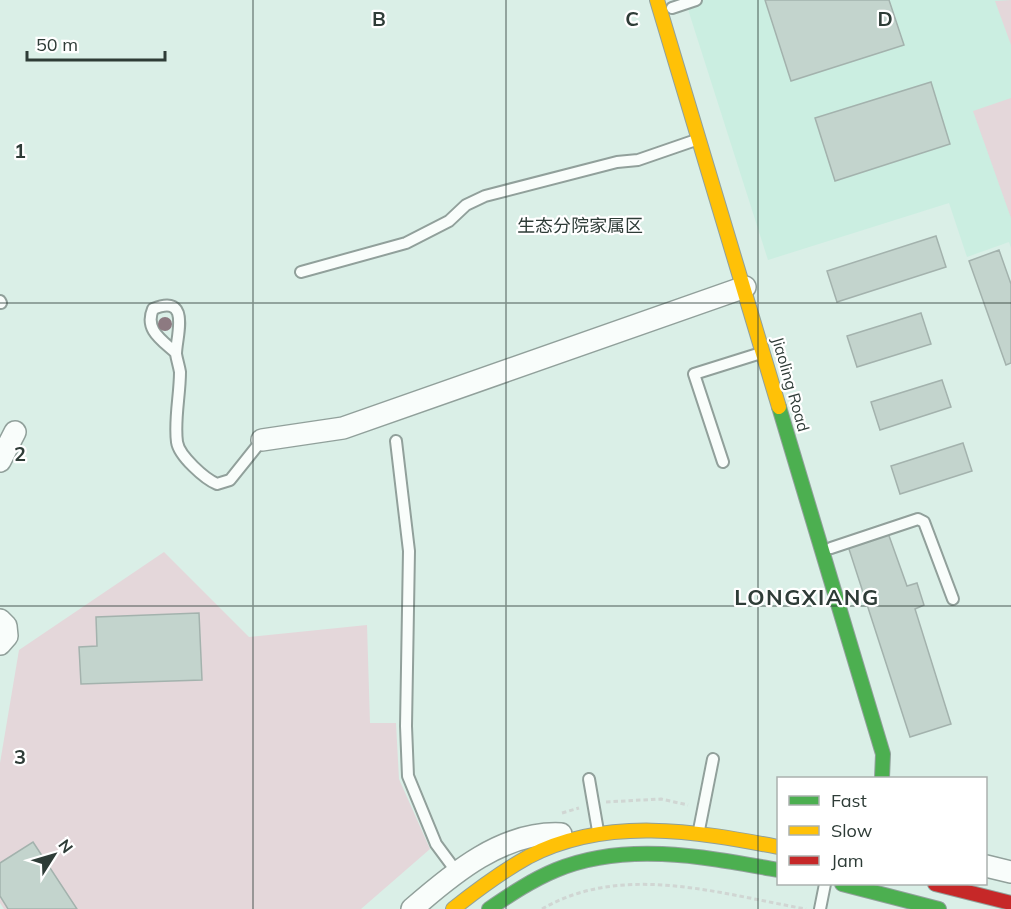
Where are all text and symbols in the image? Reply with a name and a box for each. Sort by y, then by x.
text: B [372,6,386,31]
text: C [625,6,639,31]
text: D [877,6,893,31]
scale bar [27,24,165,62]
text: 50 m [36,33,78,56]
text: 1 [14,138,26,163]
district label: 生态分院家属区 [517,214,643,237]
street label: Jiaoling Road [768,334,814,434]
text: 2 [14,441,26,466]
district label: LONGXIANG [734,583,880,611]
text: 3 [14,744,26,769]
legend [777,777,987,885]
text: Fast [831,789,867,812]
text: Slow [831,819,873,842]
north arrow [24,825,84,885]
text: N [54,835,78,857]
text: Jam [831,849,864,872]

